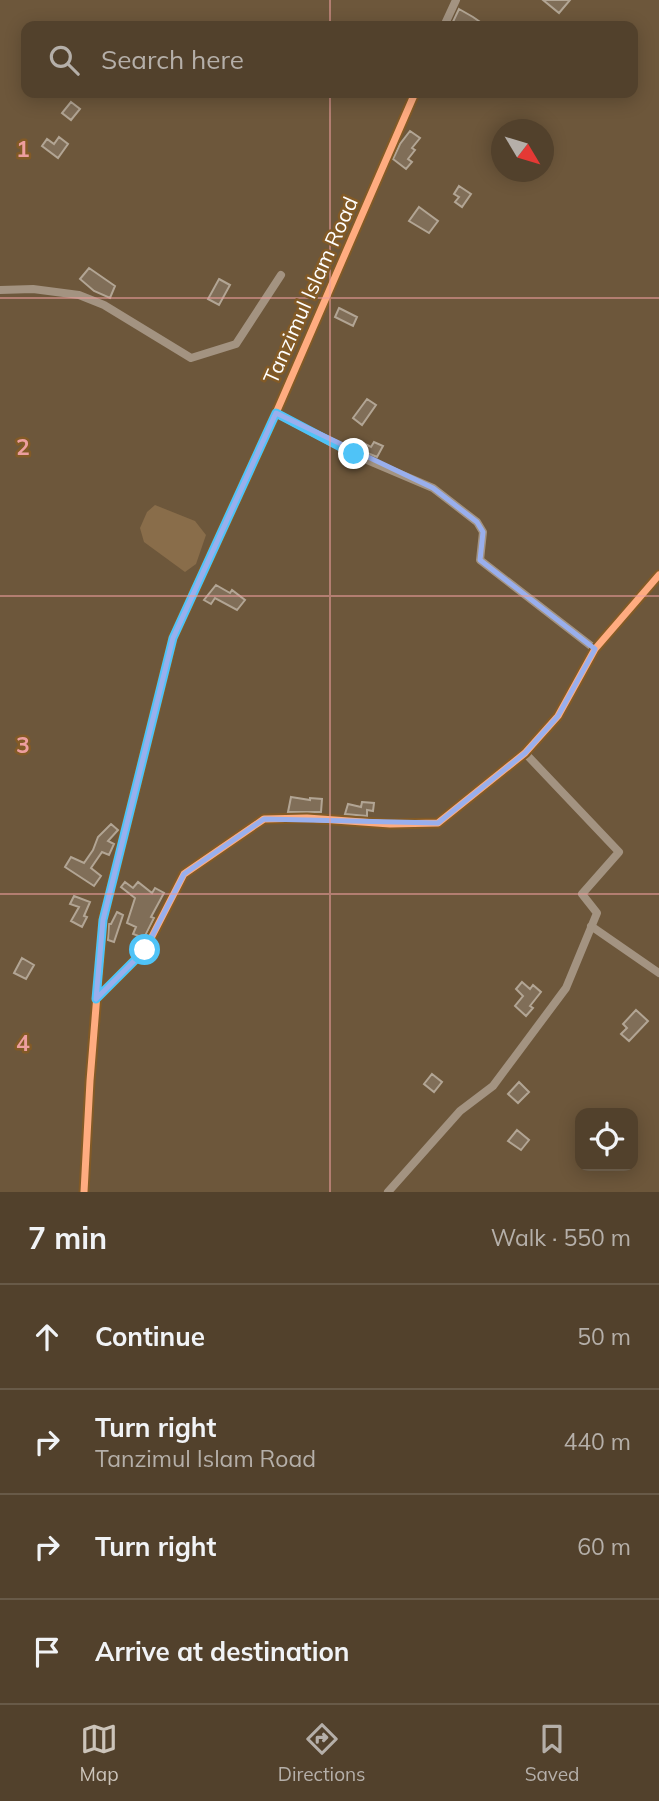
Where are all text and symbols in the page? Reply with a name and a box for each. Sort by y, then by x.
search box [21,21,638,98]
icon: search [45,41,83,79]
text: Search here [101,43,244,76]
north arrow [491,119,554,182]
text: 1 [16,134,30,163]
street label: Tanzimul Islam Road [257,193,363,387]
text: 2 [16,432,30,461]
route end [338,438,369,469]
text: 3 [16,730,30,759]
route start [129,934,160,965]
text: 4 [16,1028,30,1057]
map controls [575,1108,638,1171]
button: locate [575,1108,638,1171]
text: 7 min [28,1219,107,1257]
text: Walk · 550 m [491,1223,631,1252]
icon: ahead [28,1318,66,1356]
text: Continue [95,1320,205,1353]
text: 50 m [577,1322,631,1351]
text: Turn right [95,1411,216,1444]
icon: right [28,1423,66,1461]
text: 440 m [563,1427,631,1456]
text: Tanzimul Islam Road [95,1444,316,1473]
icon: right [28,1528,66,1566]
text: Turn right [95,1530,216,1563]
text: 60 m [577,1532,631,1561]
icon: arrive [28,1633,66,1671]
text: Arrive at destination [95,1635,350,1668]
tab: Map [80,1720,119,1786]
tab: Directions [278,1720,366,1786]
tab: Saved [525,1720,579,1786]

